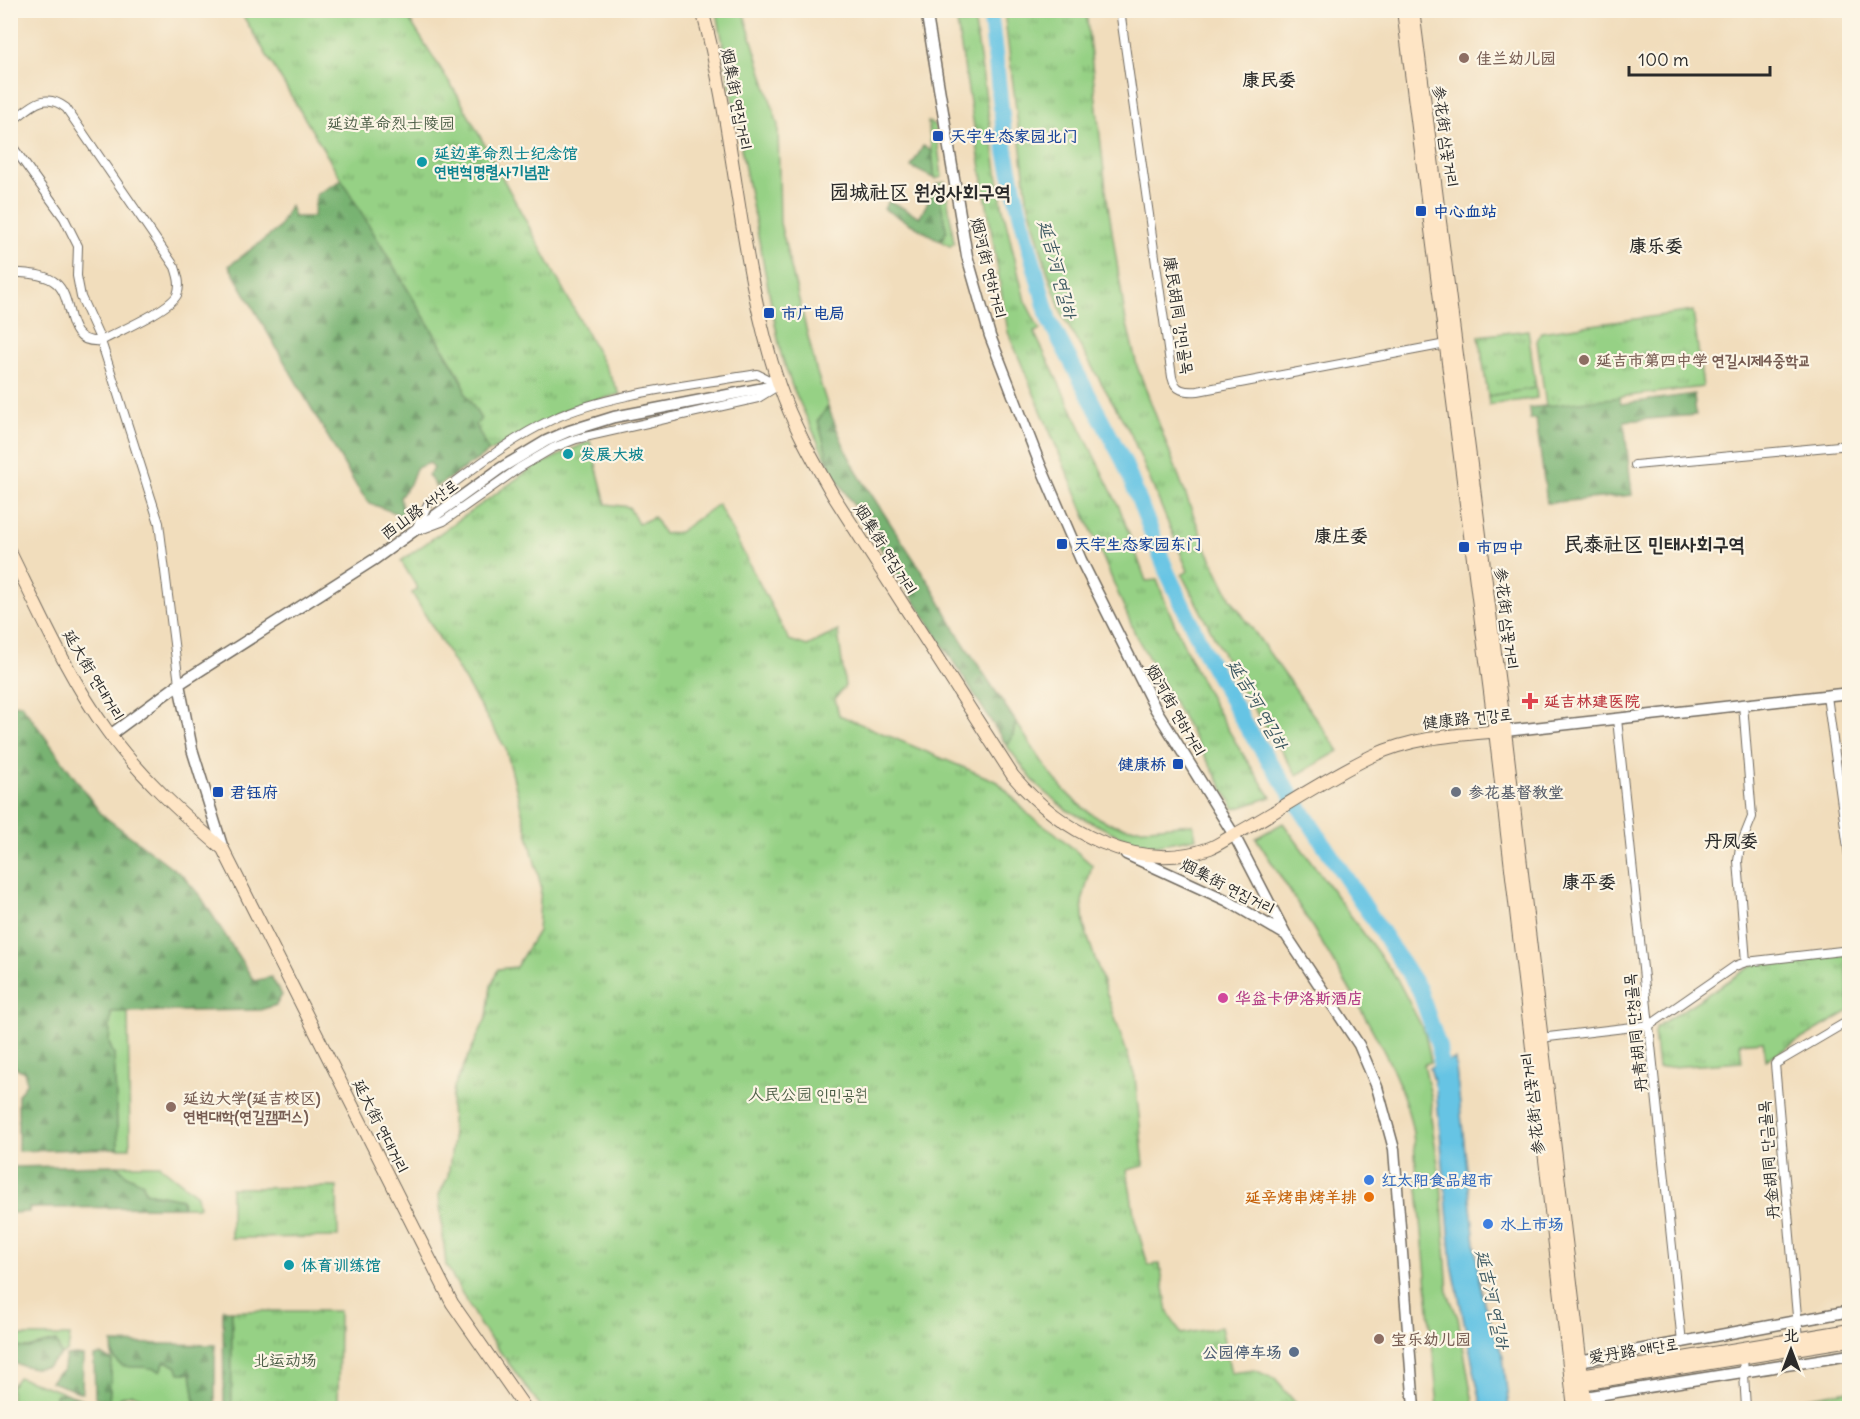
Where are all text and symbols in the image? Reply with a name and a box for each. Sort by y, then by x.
scale bar [1629,39,1770,77]
street label: 烟集街 연집거리 [717,46,757,152]
place label: 佳兰幼儿园 [1476,48,1556,68]
text: 100 m [1638,48,1689,71]
marker: 佳兰幼儿园 [1457,51,1471,65]
district label: 康民委 [1242,68,1296,91]
street label: 参花街 삼꽃거리 [1429,83,1463,189]
park label: 延边革命烈士陵园 [327,113,455,133]
place label: 天宇生态家园北门 [950,126,1078,146]
marker: 天宇生态家园北门 [931,129,945,143]
place label: 延边革命烈士纪念馆 연변혁명렬사기념관 [434,143,578,181]
marker: 延边革命烈士纪念馆 연변혁명렬사기념관 [415,155,429,169]
district label: 园城社区 원성사회구역 [829,179,1011,204]
place label: 中心血站 [1433,201,1497,221]
marker: 中心血站 [1414,204,1428,218]
street label: 烟河街 연하거리 [967,215,1011,321]
water label: 延吉河 연길하 [1033,217,1083,323]
district label: 康乐委 [1629,234,1683,257]
street label: 康民胡同 강민골목 [1160,255,1198,375]
place label: 市广电局 [781,303,845,323]
marker: 市广电局 [762,306,776,320]
place label: 延吉市第四中学 연길시제4중학교 [1596,350,1811,370]
marker: 延吉市第四中学 연길시제4중학교 [1577,353,1591,367]
place label: 发展大坡 [580,444,644,464]
marker: 发展大坡 [561,447,575,461]
street label: 西山路 서산로 [377,474,461,544]
street label: 烟集街 연집거리 [850,500,922,598]
district label: 康庄委 [1314,524,1368,547]
district label: 民泰社区 민태사회구역 [1563,531,1745,556]
place label: 天宇生态家园东门 [1074,534,1202,554]
marker: 天宇生态家园东门 [1055,537,1069,551]
place label: 市四中 [1476,537,1524,557]
marker: 市四中 [1457,540,1471,554]
street label: 参花街 삼꽃거리 [1491,566,1523,670]
street label: 延大街 연대거리 [59,626,129,724]
water label: 延吉河 연길하 [1222,654,1295,755]
street label: 烟河街 연하거리 [1142,660,1210,760]
place label: 延吉林建医院 [1544,691,1640,711]
marker: 延吉林建医院 [1521,692,1539,710]
street label: 健康路 건강로 [1421,703,1513,733]
place label: 健康桥 [1118,754,1166,774]
marker: 健康桥 [1171,757,1185,771]
place label: 君钰府 [230,782,278,802]
place label: 参花基督教堂 [1468,782,1564,802]
marker: 君钰府 [211,785,225,799]
marker: 参花基督教堂 [1449,785,1463,799]
district label: 丹凤委 [1704,829,1758,852]
street label: 烟集街 연집거리 [1177,854,1279,918]
district label: 康平委 [1562,870,1616,893]
street label: 丹青胡同 단청골목 [1619,973,1651,1093]
place label: 华益卡伊洛斯酒店 [1235,988,1363,1008]
marker: 华益卡伊洛斯酒店 [1216,991,1230,1005]
street label: 参花街 삼꽃거리 [1516,1052,1548,1156]
street label: 延大街 연대거리 [349,1075,413,1177]
park label: 人民公园 인민공원 [748,1084,868,1104]
place label: 延边大学(延吉校区) 연변대학(연길캠퍼스) [183,1088,321,1127]
marker: 延边大学(延吉校区) 연변대학(연길캠퍼스) [164,1100,178,1114]
street label: 丹金胡同 단금골목 [1753,1100,1783,1220]
place label: 红太阳食品超市 [1381,1170,1493,1190]
marker: 红太阳食品超市 [1362,1173,1376,1187]
place label: 延辛烤串烤羊排 [1245,1187,1357,1207]
marker: 延辛烤串烤羊排 [1362,1190,1376,1204]
place label: 水上市场 [1500,1214,1564,1234]
marker: 水上市场 [1481,1217,1495,1231]
water label: 延吉河 연길하 [1470,1247,1516,1353]
place label: 体育训练馆 [301,1255,381,1275]
marker: 体育训练馆 [282,1258,296,1272]
north arrow [1761,1320,1821,1380]
text: 北 [1783,1325,1799,1345]
place label: 宝乐幼儿园 [1391,1329,1471,1349]
marker: 宝乐幼儿园 [1372,1332,1386,1346]
street label: 爱丹路 애단로 [1587,1333,1679,1367]
place label: 公园停车场 [1202,1342,1282,1362]
marker: 公园停车场 [1287,1345,1301,1359]
park label: 北运动场 [253,1350,317,1370]

